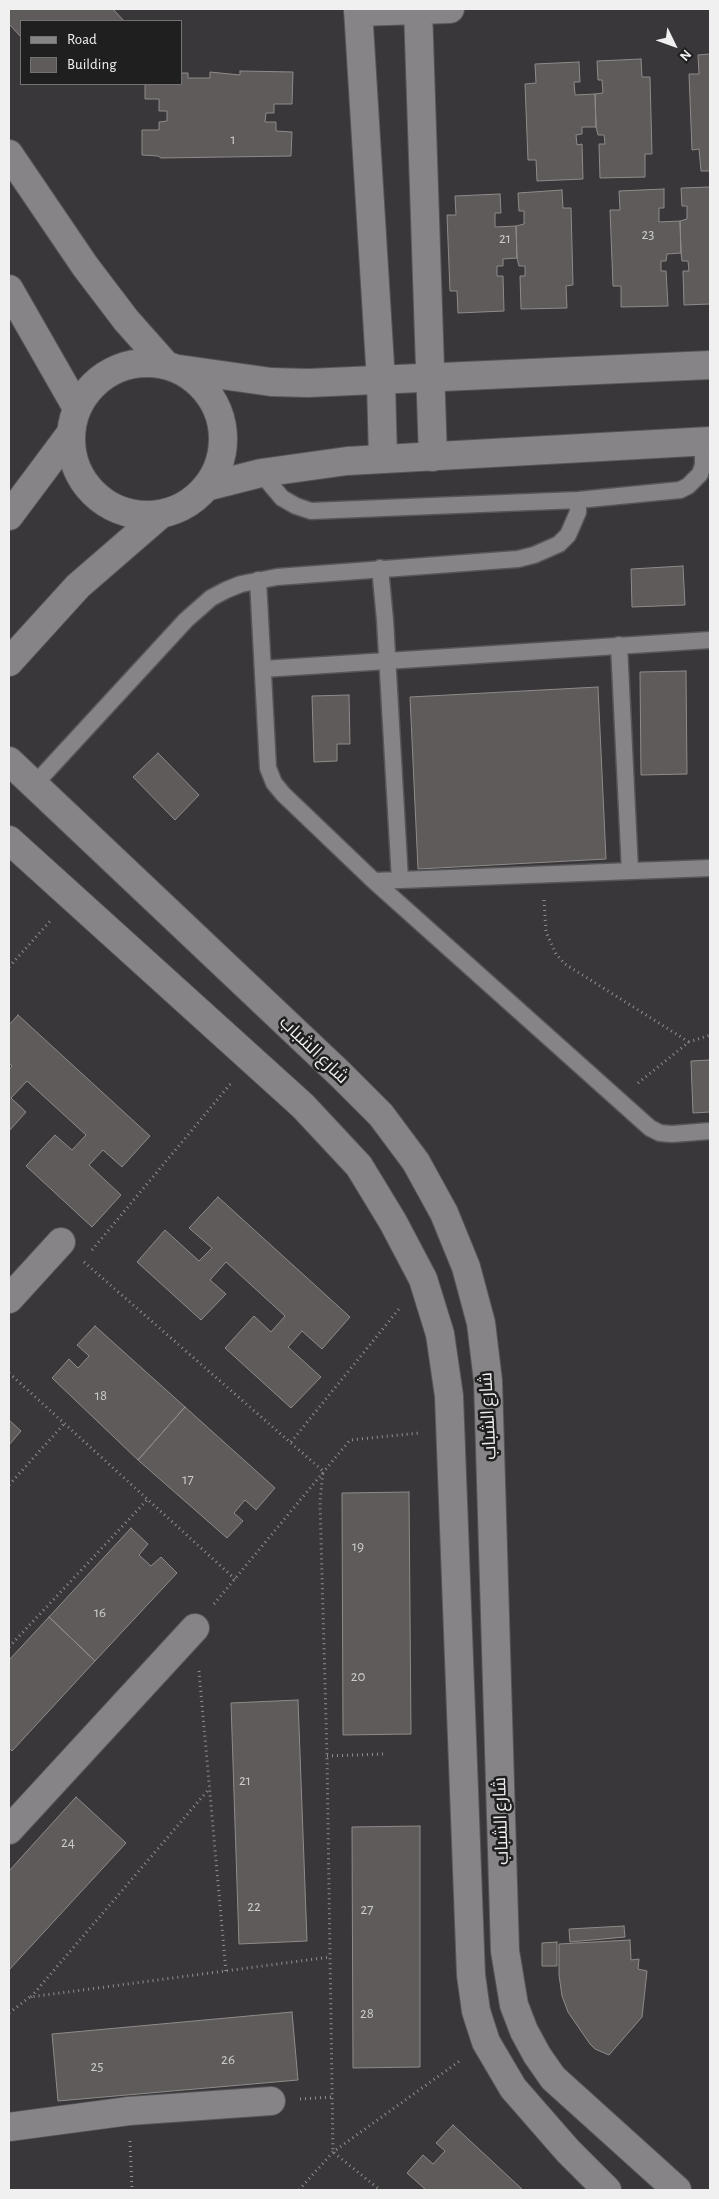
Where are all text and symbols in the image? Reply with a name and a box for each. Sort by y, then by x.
legend [20,20,182,85]
north arrow [649,20,699,70]
text: Road [67,32,97,47]
text: N [677,47,694,63]
text: Building [67,57,117,72]
house number: 1 [230,130,236,148]
house number: 23 [641,225,655,243]
house number: 21 [499,229,511,247]
street label: شارع الشباب [275,1012,353,1088]
street label: شارع الشباب [475,1372,501,1460]
house number: 18 [95,1386,107,1404]
house number: 17 [182,1470,194,1488]
house number: 19 [352,1537,364,1555]
house number: 16 [94,1603,106,1621]
house number: 20 [351,1667,365,1685]
house number: 21 [239,1771,251,1789]
street label: شارع الشباب [489,1777,513,1865]
house number: 24 [61,1833,75,1851]
house number: 22 [247,1897,261,1915]
house number: 27 [360,1900,374,1918]
house number: 28 [360,2004,374,2022]
house number: 26 [221,2050,235,2068]
house number: 25 [90,2057,104,2075]

